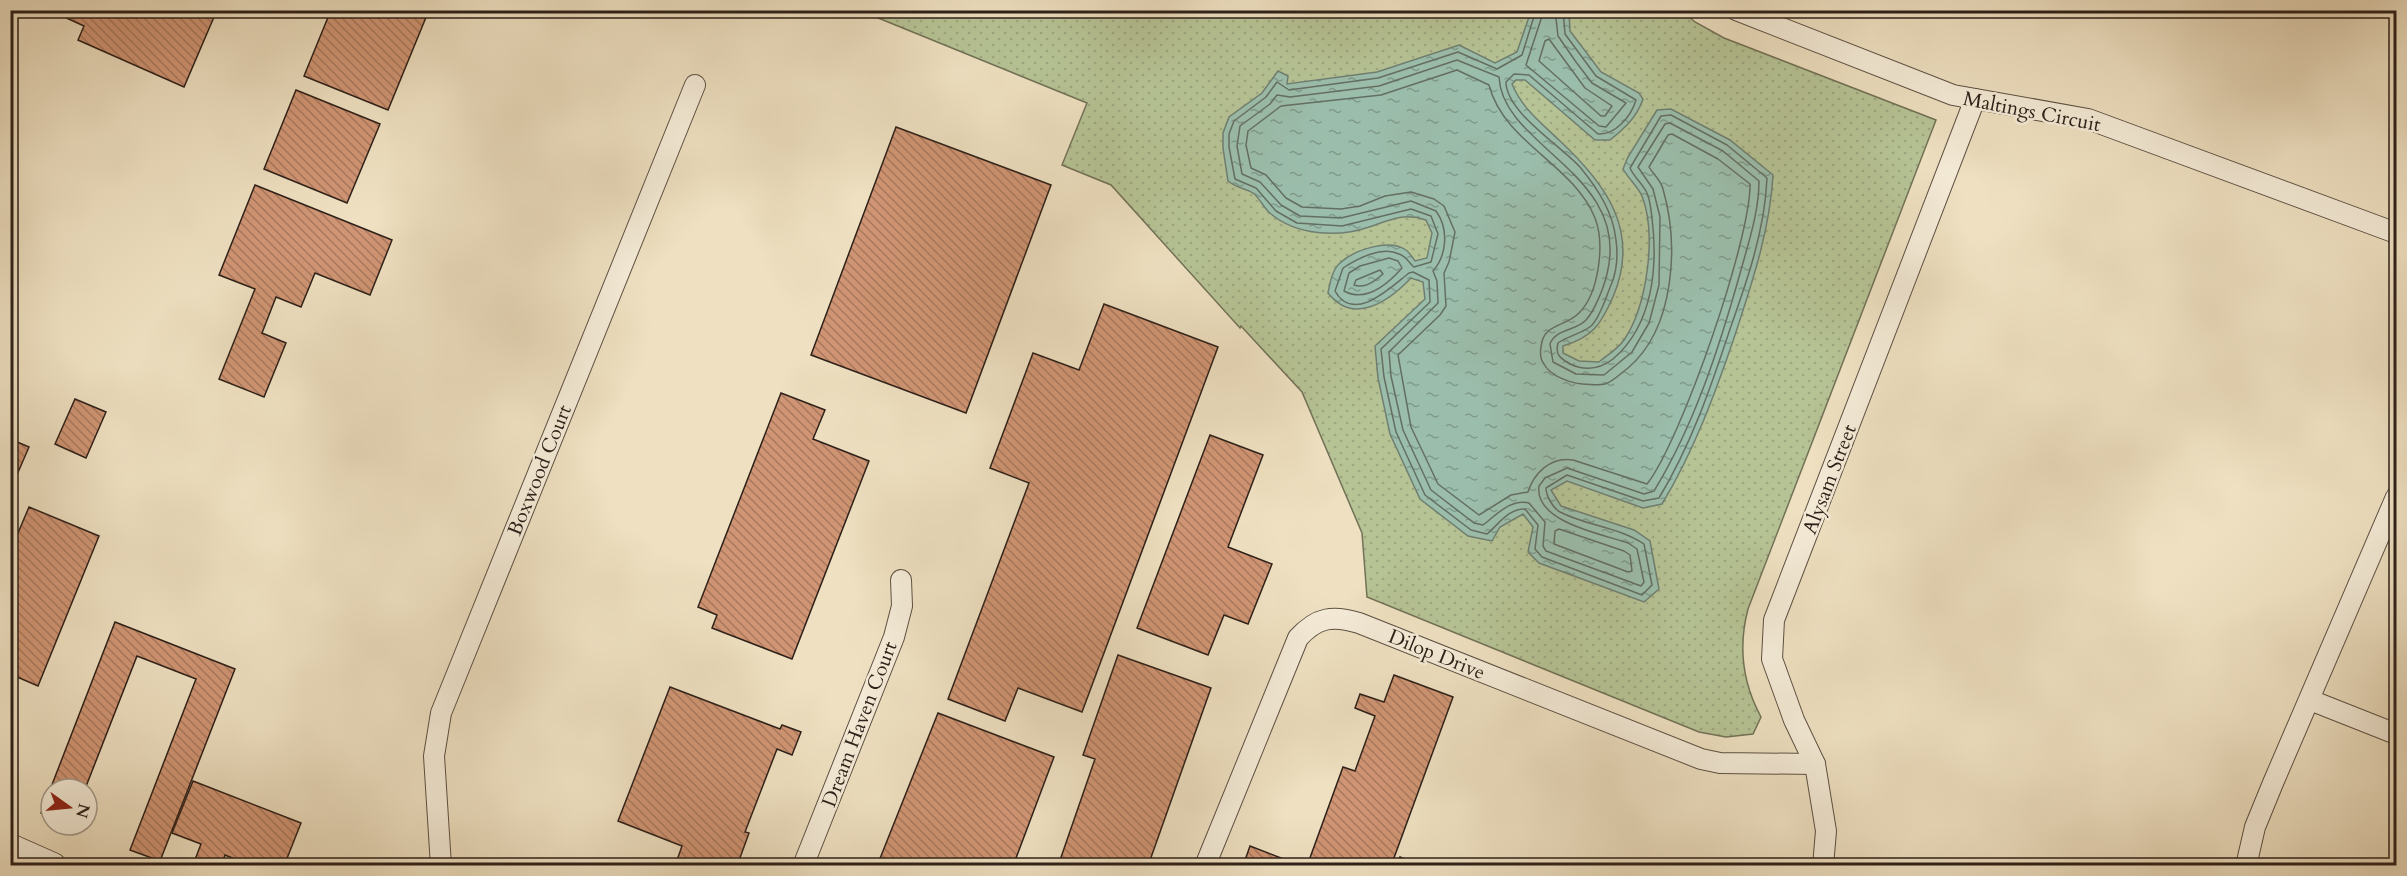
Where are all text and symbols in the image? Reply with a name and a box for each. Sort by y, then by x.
street label: Maltings Circuit [1961,85,2104,138]
street label: Boxwood Court [501,400,578,540]
street label: Alysam Street [1796,420,1863,538]
street label: Dilop Drive [1384,623,1489,686]
street label: Dream Haven Court [815,637,904,811]
north arrow [39,777,99,837]
text: N [70,801,95,820]

